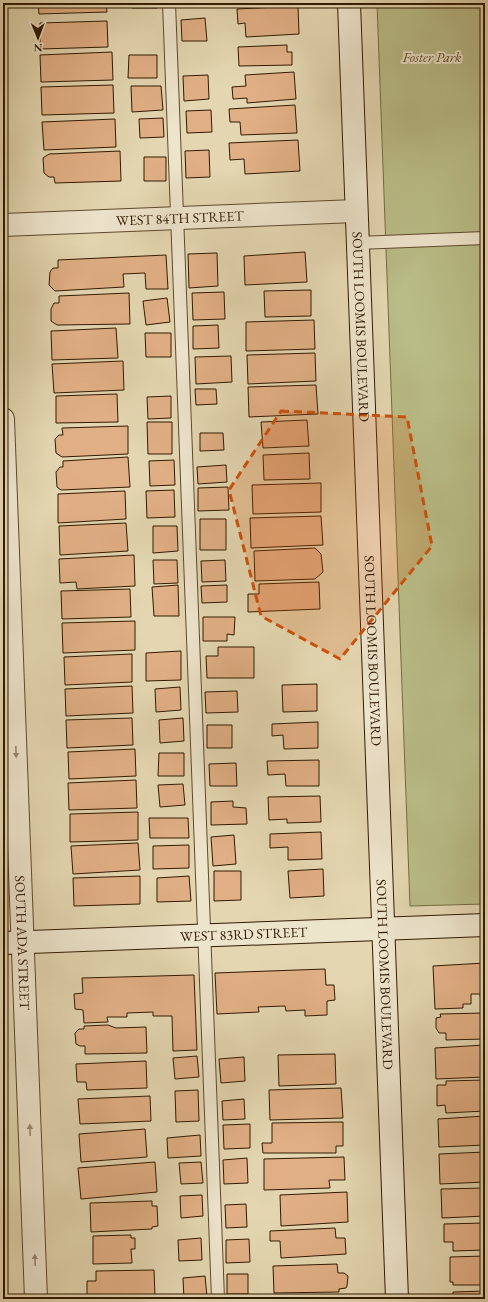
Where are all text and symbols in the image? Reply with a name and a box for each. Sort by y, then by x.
north arrow [18,18,58,58]
text: N [34,41,43,55]
park label: Foster Park [402,48,462,66]
street label: WEST 84TH STREET [116,206,245,230]
street label: SOUTH LOOMIS BOULEVARD [348,231,374,423]
street label: SOUTH LOOMIS BOULEVARD [360,555,386,747]
one-way arrow [12,746,19,758]
street label: SOUTH ADA STREET [11,875,34,1011]
street label: SOUTH LOOMIS BOULEVARD [372,879,398,1070]
street label: WEST 83RD STREET [180,923,308,945]
one-way arrow [27,1123,33,1136]
one-way arrow [32,1253,38,1266]

